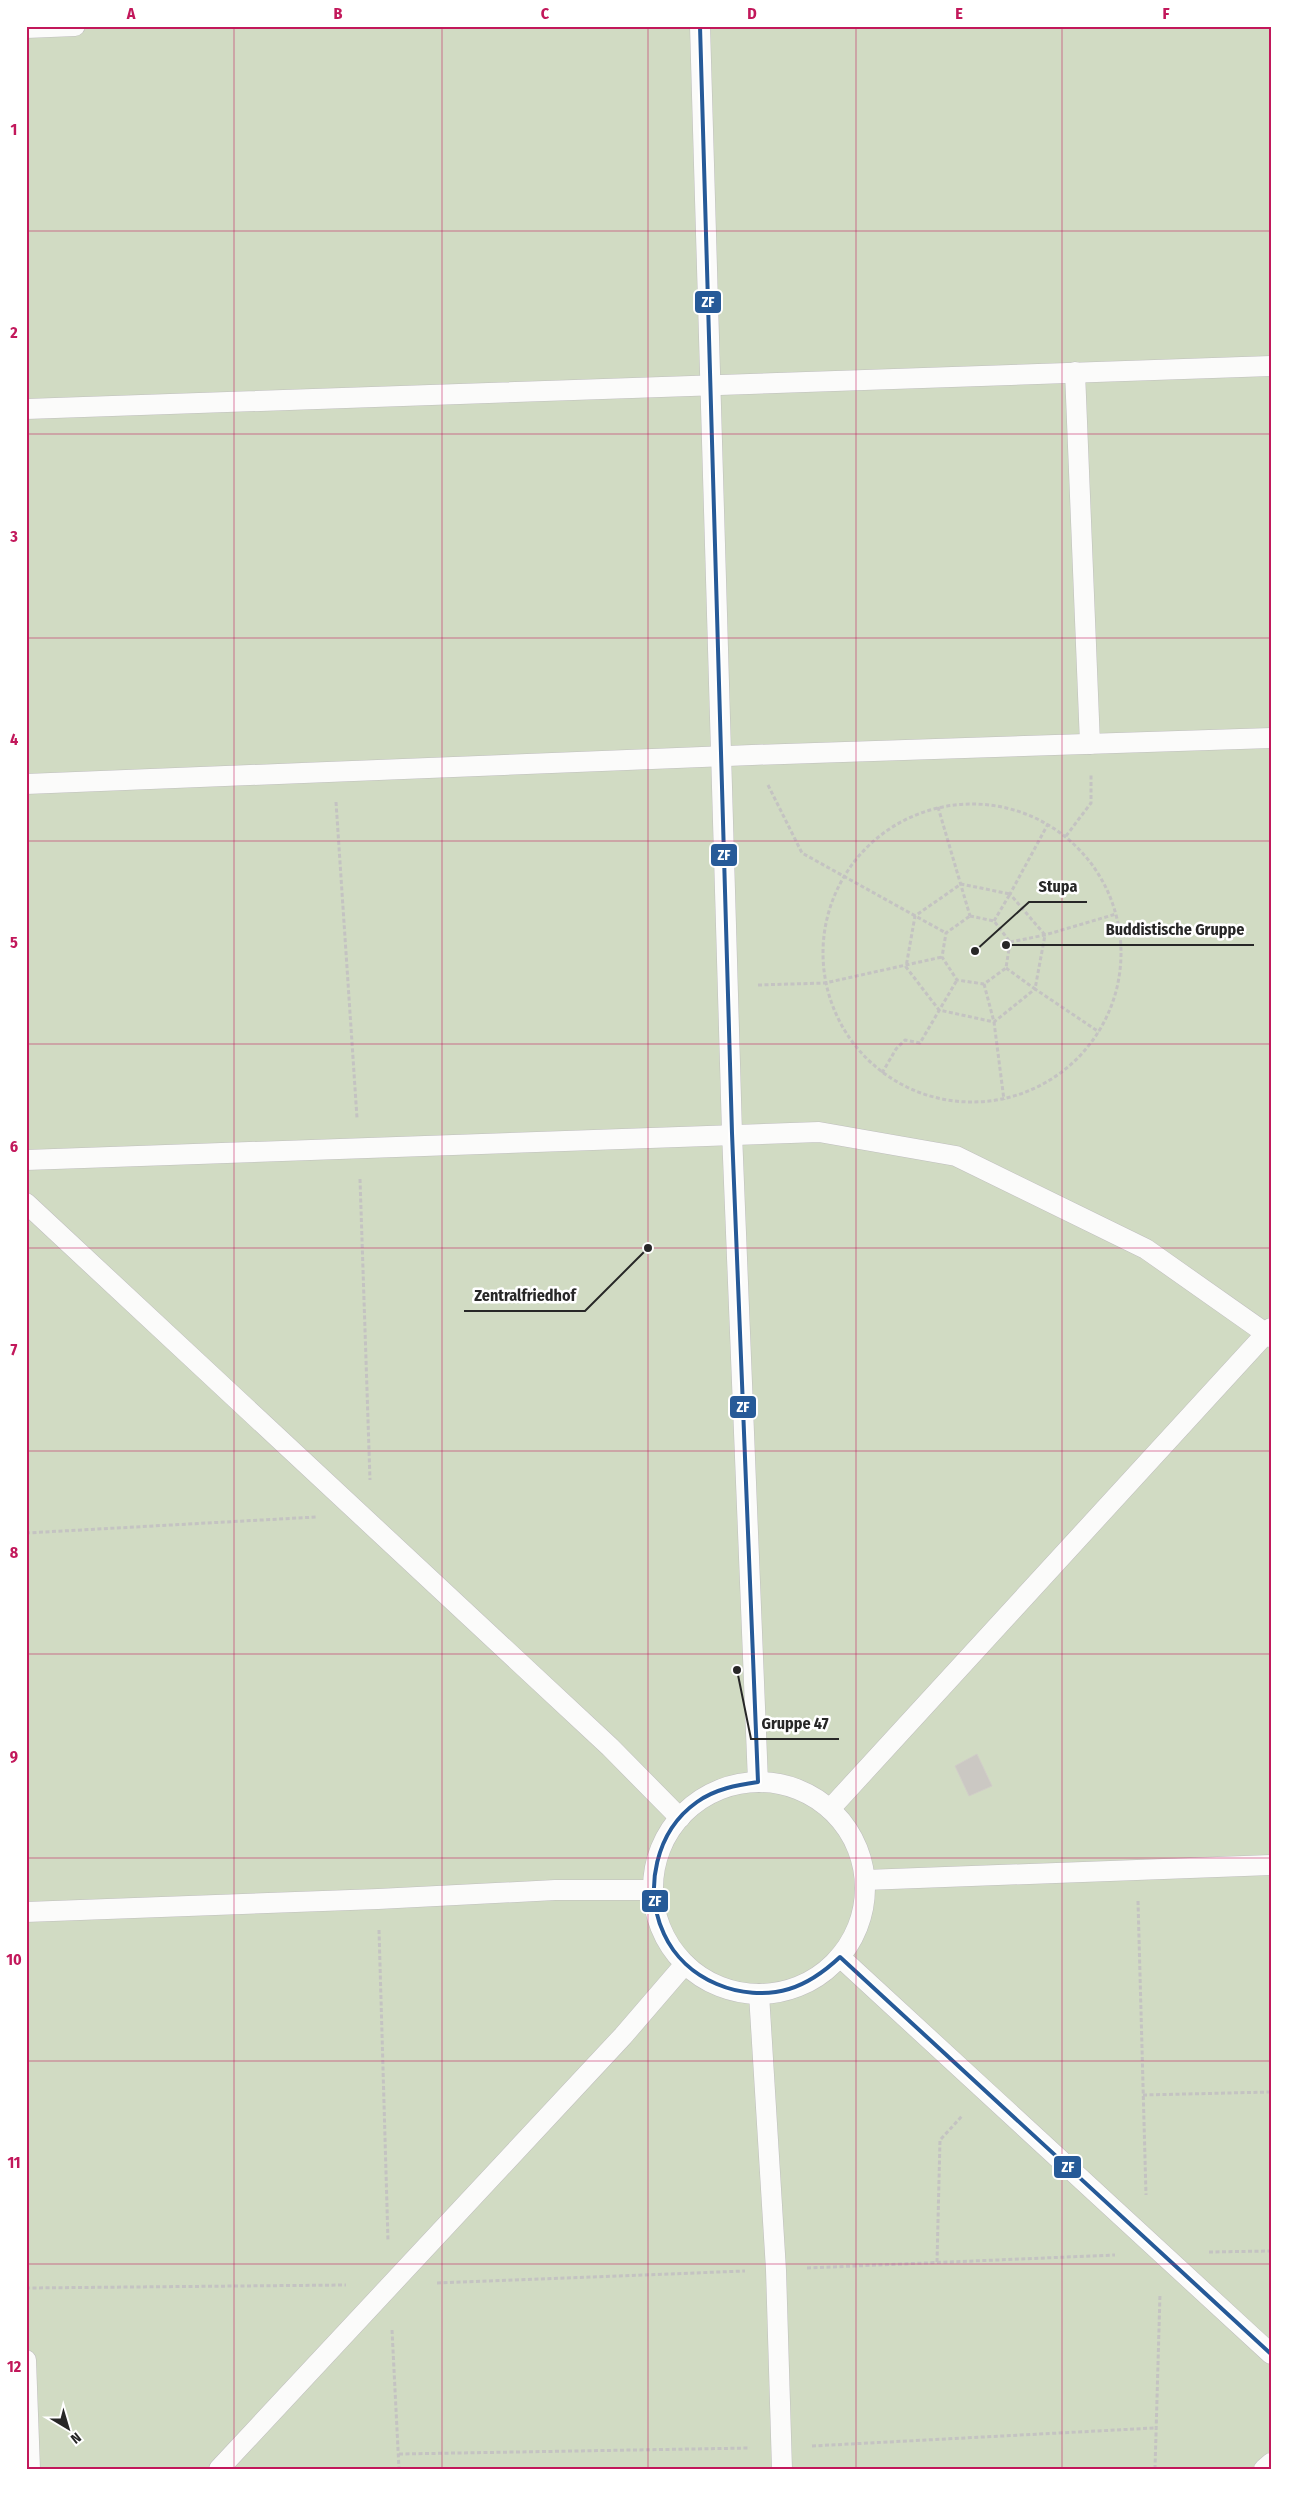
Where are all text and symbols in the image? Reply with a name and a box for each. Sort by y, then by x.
text: A [126,4,136,23]
text: B [334,4,343,23]
text: C [541,4,550,23]
text: D [747,4,757,23]
text: E [955,4,963,23]
text: F [1162,4,1170,23]
text: 1 [11,120,17,139]
line badge: ZF [694,290,722,314]
text: ZF [701,294,715,311]
text: 2 [9,323,18,342]
text: 3 [9,527,18,546]
text: 4 [10,730,18,749]
line badge: ZF [710,843,738,867]
text: ZF [717,847,731,864]
callout: Stupa [1029,871,1087,902]
text: Stupa [1039,877,1077,896]
callout: Buddistische Gruppe [1095,914,1254,945]
text: Buddistische Gruppe [1106,920,1244,939]
text: 5 [10,933,18,952]
text: 6 [10,1137,18,1156]
callout: Zentralfriedhof [464,1280,585,1311]
text: Zentralfriedhof [474,1286,577,1305]
text: 7 [11,1340,18,1359]
line badge: ZF [729,1395,757,1419]
text: ZF [736,1399,750,1416]
text: 8 [10,1543,19,1562]
callout: Gruppe 47 [751,1708,839,1739]
text: Gruppe 47 [761,1714,829,1733]
text: 9 [10,1747,18,1766]
line badge: ZF [641,1889,669,1913]
text: ZF [648,1893,662,1910]
text: 10 [6,1950,22,1969]
text: 11 [7,2153,21,2172]
line badge: ZF [1053,2155,1082,2179]
text: ZF [1061,2159,1075,2176]
text: 12 [7,2357,22,2376]
north arrow [42,2402,92,2452]
text: N [67,2429,84,2447]

